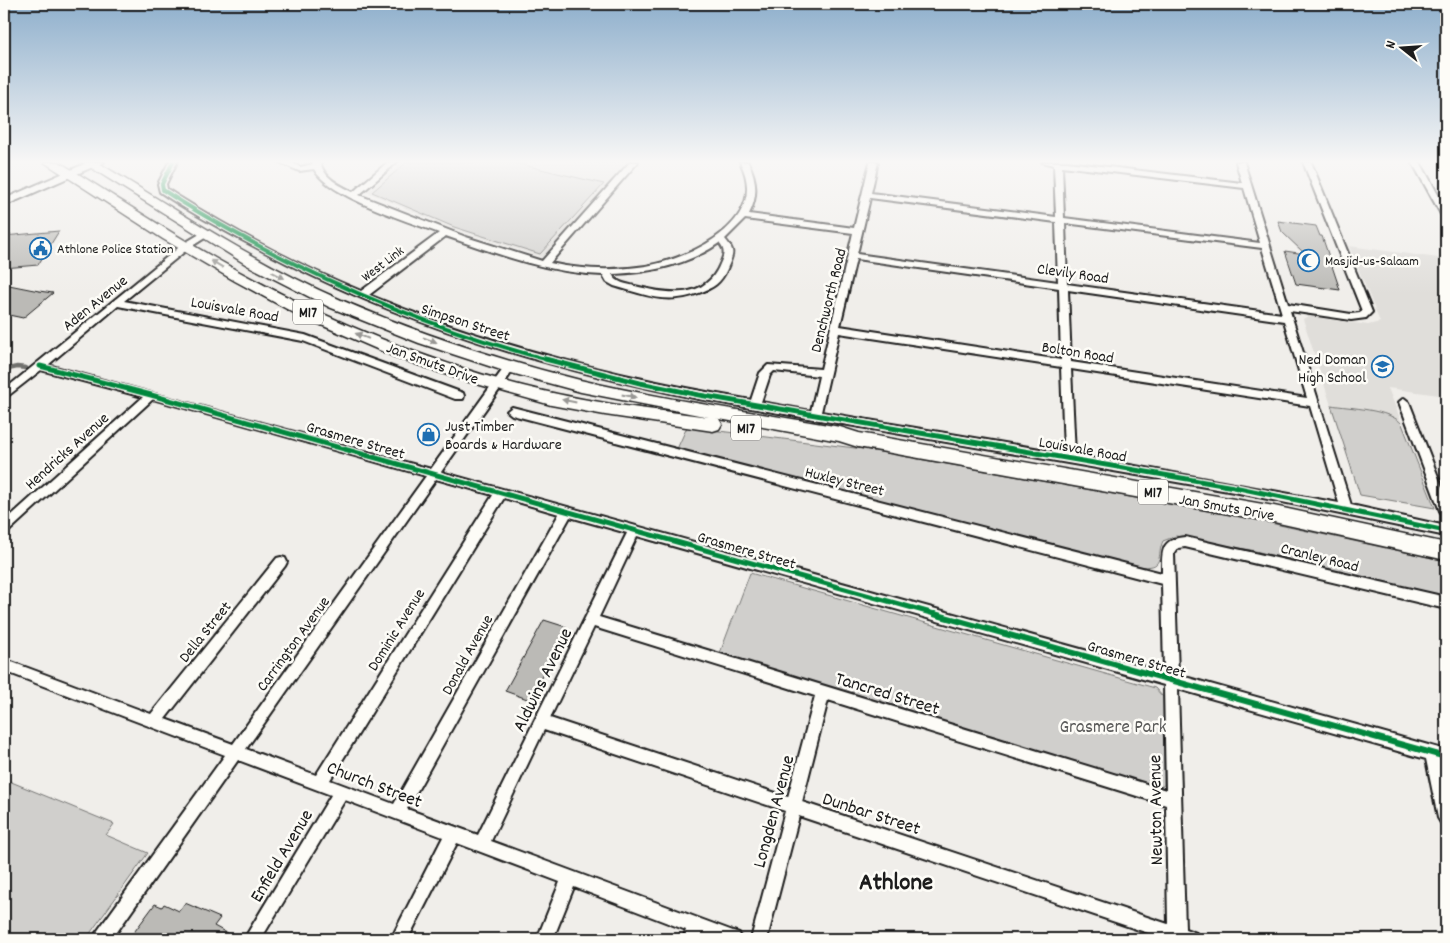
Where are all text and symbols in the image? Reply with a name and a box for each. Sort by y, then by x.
north arrow [1378,22,1428,72]
text: N [1381,38,1402,51]
public building icon: Athlone Police Station [29,236,53,260]
place label: Athlone Police Station [57,240,173,260]
street label: West Link [358,242,409,287]
street label: Denchworth Road [805,246,853,355]
mosque icon: Masjid-us-Salaam [1297,248,1321,272]
place label: Masjid-us-Salaam [1325,252,1419,272]
street label: Clevily Road [1035,258,1110,291]
one-way arrow [210,260,223,269]
street label: Aden Avenue [58,270,133,337]
one-way arrow [271,271,285,279]
street label: Louisvale Road [189,291,280,330]
street label: Simpson Street [418,298,513,349]
road number: M17 [293,300,323,324]
one-way arrow [354,332,369,340]
street label: Bolton Road [1040,336,1115,370]
street label: Jan Smuts Drive [383,337,481,392]
one-way arrow [422,337,437,344]
place label: Ned Doman High School [1298,349,1366,390]
school or university icon: Ned Doman High School [1370,355,1394,379]
one-way arrow [621,392,636,400]
one-way arrow [561,397,577,405]
street label: Hendricks Avenue [21,408,115,496]
street label: Grasmere Street [303,416,408,467]
place label: Just Timber Boards & Hardware [445,416,562,457]
road number: M17 [731,416,761,440]
shop icon: Just Timber Boards & Hardware [417,422,441,446]
street label: Louisvale Road [1037,431,1128,470]
street label: Huxley Street [802,461,887,503]
road number: M17 [1138,480,1168,504]
street label: Jan Smuts Drive [1177,489,1276,528]
street label: Grasmere Street [694,526,799,577]
street label: Cranley Road [1278,538,1361,579]
street label: Dominic Avenue [363,585,432,676]
street label: Carrington Avenue [252,592,336,697]
street label: Della Street [174,597,238,668]
street label: Donald Avenue [437,611,500,700]
street label: Aldwins Avenue [507,624,581,737]
street label: Grasmere Street [1084,635,1189,686]
street label: Tancred Street [831,667,942,724]
park label: Grasmere Park [1059,715,1167,742]
street label: Longden Avenue [747,753,803,871]
street label: Newton Avenue [1143,754,1172,865]
street label: Church Street [322,756,425,817]
street label: Dunbar Street [818,787,923,844]
street label: Enfield Avenue [245,805,321,908]
district label: Athlone [859,866,933,902]

